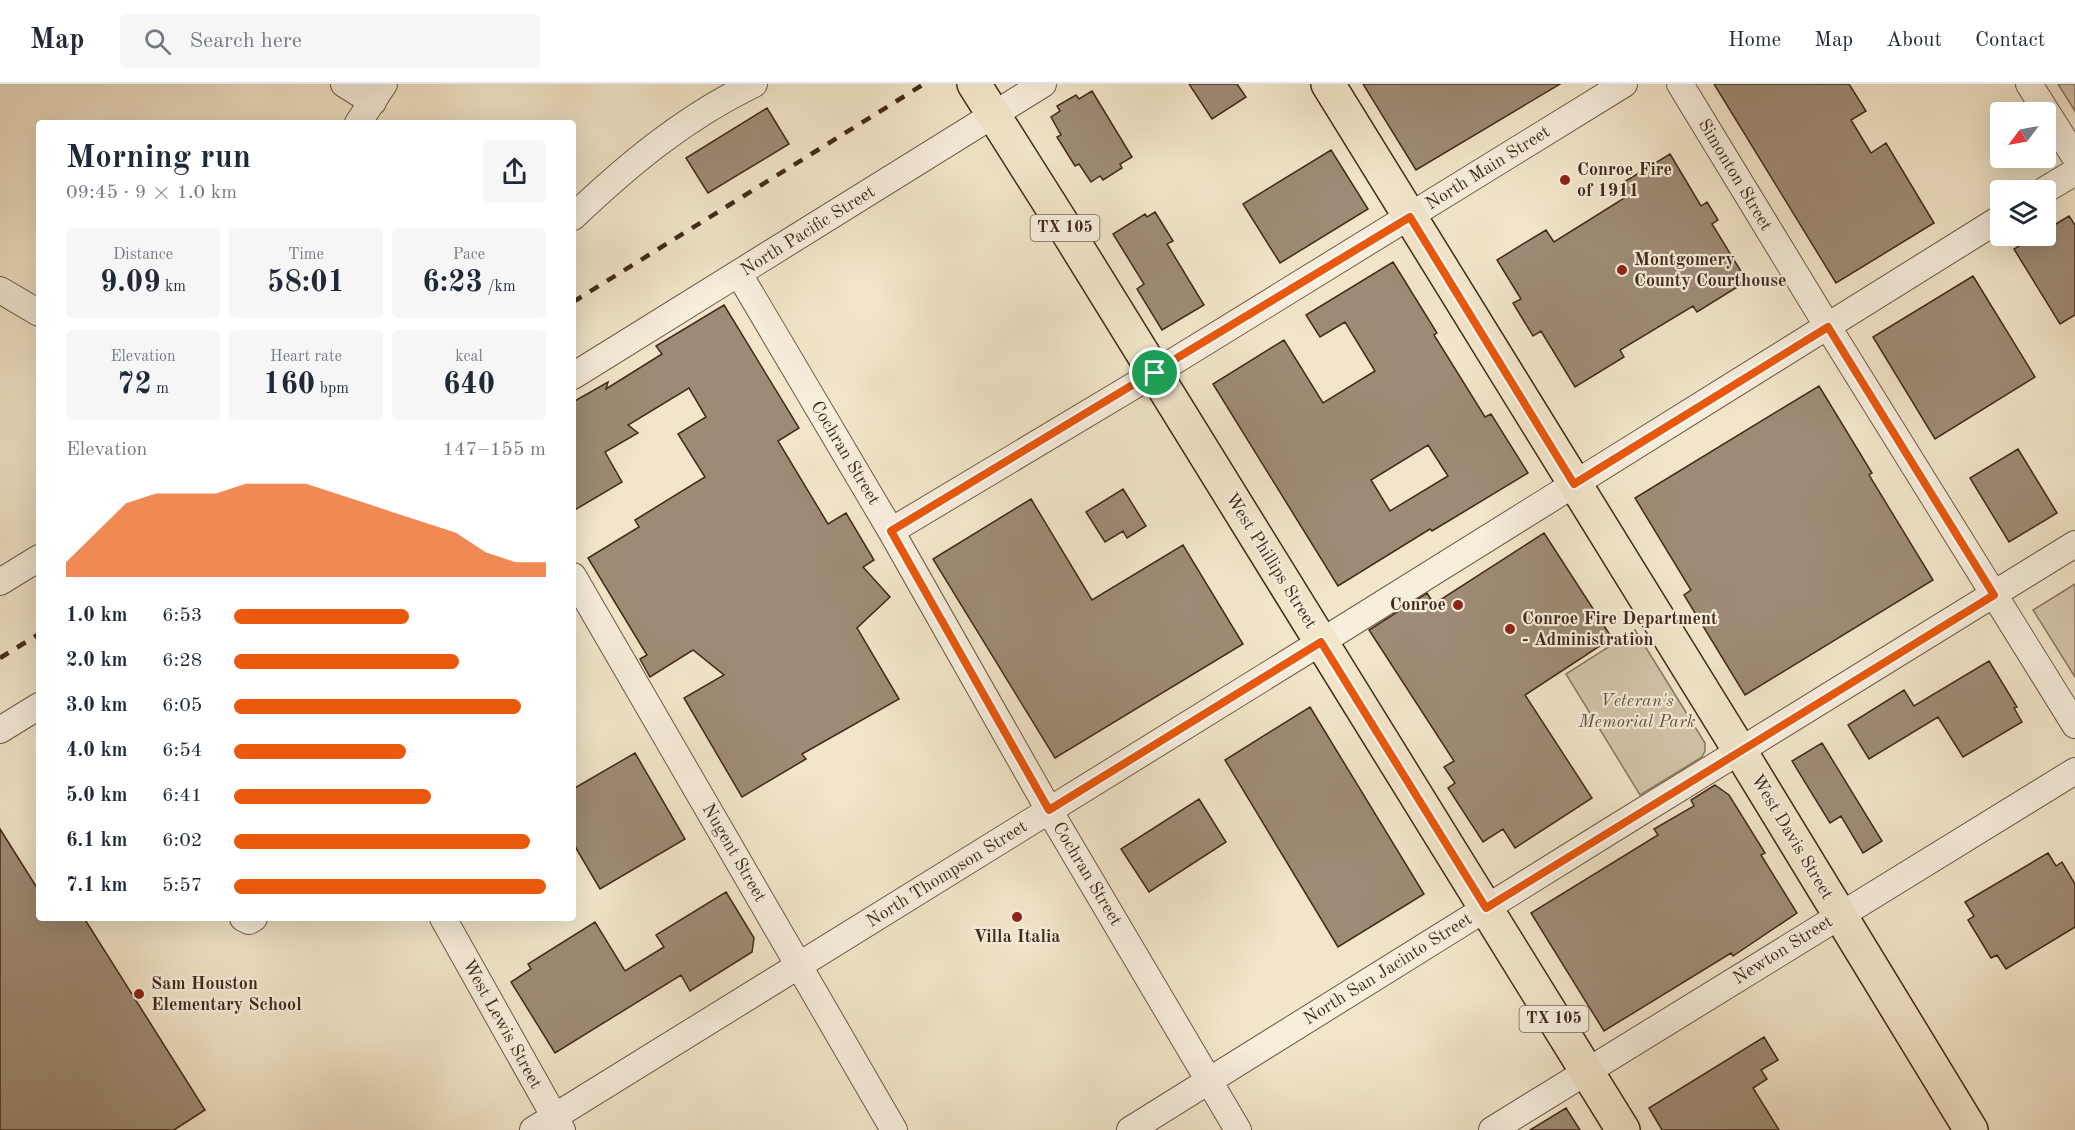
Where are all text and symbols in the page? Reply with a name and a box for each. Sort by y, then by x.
search box [120,14,540,68]
icon: search [141,25,174,58]
text: Map [30,27,84,55]
text: Search here [189,30,302,52]
text: Home [1728,30,1781,51]
text: Map [1814,30,1853,51]
text: About [1886,30,1942,51]
text: Contact [1975,30,2045,51]
north arrow [1990,102,2056,168]
map controls [1990,102,2056,246]
street label: Simonton Street [1695,116,1775,234]
street label: North Main Street [1423,123,1553,213]
button: share [483,140,546,203]
text: Morning run [66,142,251,175]
place label: Conroe Fire of 1911 [1577,161,1672,200]
marker: Conroe Fire of 1911 [1558,173,1572,187]
button: layers [1990,180,2056,246]
street label: North Pacific Street [738,182,878,280]
text: 09:45 · 9 × 1.0 km [66,183,237,203]
road number: TX 105 [1030,215,1100,241]
text: Distance [113,247,173,263]
text: Time [288,247,324,263]
text: Pace [453,247,485,263]
place label: Montgomery County Courthouse [1634,251,1786,290]
marker: Montgomery County Courthouse [1615,263,1629,277]
text: 9.09 [100,268,161,298]
text: 58:01 [267,268,345,298]
text: 6:23 [422,268,483,298]
text: km [161,279,186,295]
text: /km [483,279,516,295]
pin [1129,347,1180,398]
text: Elevation [110,349,176,365]
text: Heart rate [270,349,342,365]
text: kcal [455,349,483,365]
icon: arrive [1138,356,1171,389]
text: 72 [117,370,152,400]
text: 160 [263,370,315,400]
text: 640 [443,370,495,400]
text: m [152,381,169,397]
text: bpm [315,381,349,397]
street label: Cochran Street [807,398,883,508]
text: Elevation [66,440,147,460]
text: 147–155 m [443,440,546,460]
street label: West Phillips Street [1222,490,1320,632]
place label: Conroe [1390,596,1446,614]
marker: Conroe [1451,598,1465,612]
text: 1.0 km [66,606,128,626]
text: 6:53 [162,606,202,626]
place label: Conroe Fire Department - Administration [1522,610,1718,649]
marker: Conroe Fire Department - Administration [1503,622,1517,636]
text: 2.0 km [66,651,128,671]
text: 6:28 [162,651,202,671]
park label: Veteran's Memorial Park [1577,692,1696,731]
text: 3.0 km [66,696,128,716]
text: 6:05 [162,696,202,716]
text: 4.0 km [66,741,128,761]
text: 6:54 [162,741,202,761]
street label: West Davis Street [1748,771,1836,903]
text: 5.0 km [66,786,128,806]
text: 6:41 [162,786,202,806]
street label: Nugent Street [699,801,769,905]
street label: North Thompson Street [863,817,1031,931]
street label: Cochran Street [1049,819,1125,929]
text: 6.1 km [66,831,128,851]
text: 6:02 [162,831,202,851]
text: 7.1 km [66,876,128,896]
text: 5:57 [162,876,202,896]
marker: Villa Italia [1010,910,1024,924]
street label: North San Jacinto Street [1300,910,1476,1028]
street label: Newton Street [1730,912,1836,988]
place label: Villa Italia [974,928,1060,946]
street label: West Lewis Street [459,956,545,1092]
place label: Sam Houston Elementary School [151,975,302,1014]
marker: Sam Houston Elementary School [132,987,146,1001]
road number: TX 105 [1520,1006,1588,1032]

